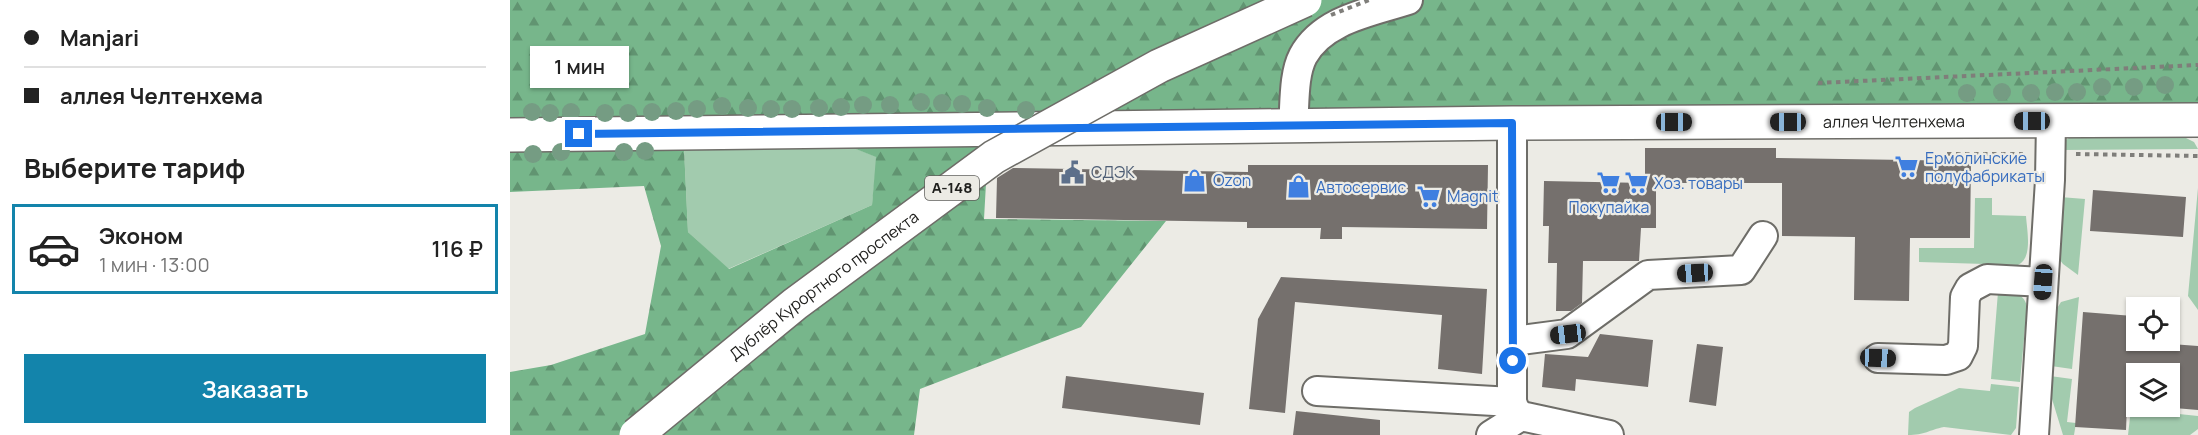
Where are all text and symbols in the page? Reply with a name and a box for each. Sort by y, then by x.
text: Manjari [60,23,139,53]
callout: 1 мин [530,47,628,89]
text: 1 мин [554,53,605,80]
text: аллея Челтенхема [60,81,263,111]
street label: аллея Челтенхема [1823,110,1965,133]
car [2014,112,2050,130]
car [1656,113,1692,131]
car [1770,113,1806,131]
route end [565,120,592,147]
place label: Ермолинские полуфабрикаты [1925,147,2045,187]
text: Выберите тариф [24,149,245,186]
supermarket icon: Ермолинские полуфабрикаты [1894,154,1920,180]
public building icon: СДЭК [1060,159,1086,185]
place label: СДЭК [1091,161,1135,183]
shop icon: Ozon [1182,167,1208,193]
place label: Ozon [1213,169,1251,191]
supermarket icon: Покупайка [1596,169,1622,195]
supermarket icon: Хоз. товары [1623,170,1649,196]
place label: Хоз. товары [1654,172,1743,194]
shop icon: Автосервис [1285,174,1311,200]
road number: А-148 [925,176,979,200]
place label: Автосервис [1316,176,1406,198]
supermarket icon: Magnit [1416,183,1442,209]
place label: Magnit [1447,185,1498,207]
place label: Покупайка [1569,196,1649,218]
street label: Дублёр Курортного проспекта [724,206,923,365]
text: Эконом [99,221,183,251]
icon: car [27,222,81,276]
text: 116 ₽ [431,234,483,264]
text: 1 мин · 13:00 [99,251,210,278]
car [1677,263,1713,283]
car [2033,263,2053,301]
map controls [2126,297,2180,417]
button: locate [2126,297,2180,351]
car [1549,323,1587,345]
route start [1499,347,1526,374]
car [1860,348,1896,368]
button: Заказать [24,354,486,423]
button: layers [2126,363,2180,417]

